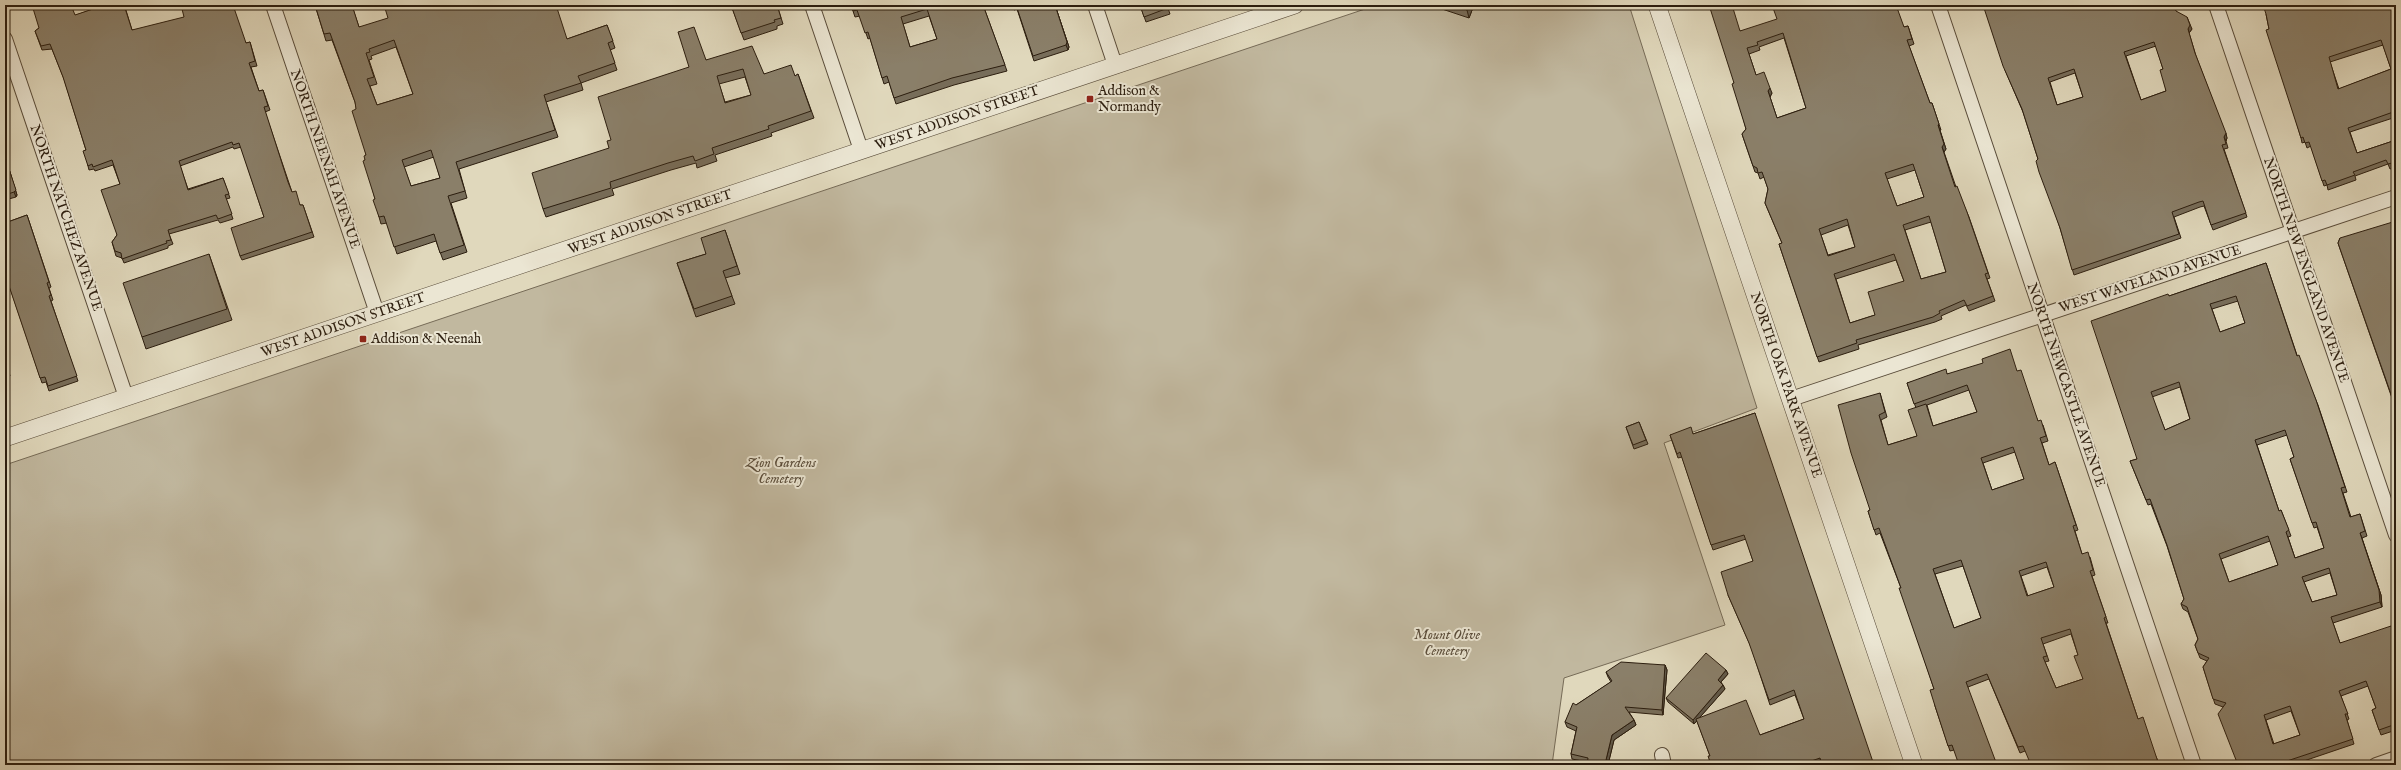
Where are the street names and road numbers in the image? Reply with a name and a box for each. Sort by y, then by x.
street label: NORTH NEENAH AVENUE [286,67,364,251]
street label: WEST ADDISON STREET [873,81,1042,155]
street label: NORTH NATCHEZ AVENUE [26,122,107,314]
street label: NORTH NEW ENGLAND AVENUE [2259,155,2353,385]
street label: WEST ADDISON STREET [566,185,735,259]
street label: WEST WAVELAND AVENUE [2056,241,2244,317]
street label: NORTH NEWCASTLE AVENUE [2023,280,2110,490]
street label: WEST ADDISON STREET [259,288,428,362]
street label: NORTH OAK PARK AVENUE [1746,290,1826,481]

